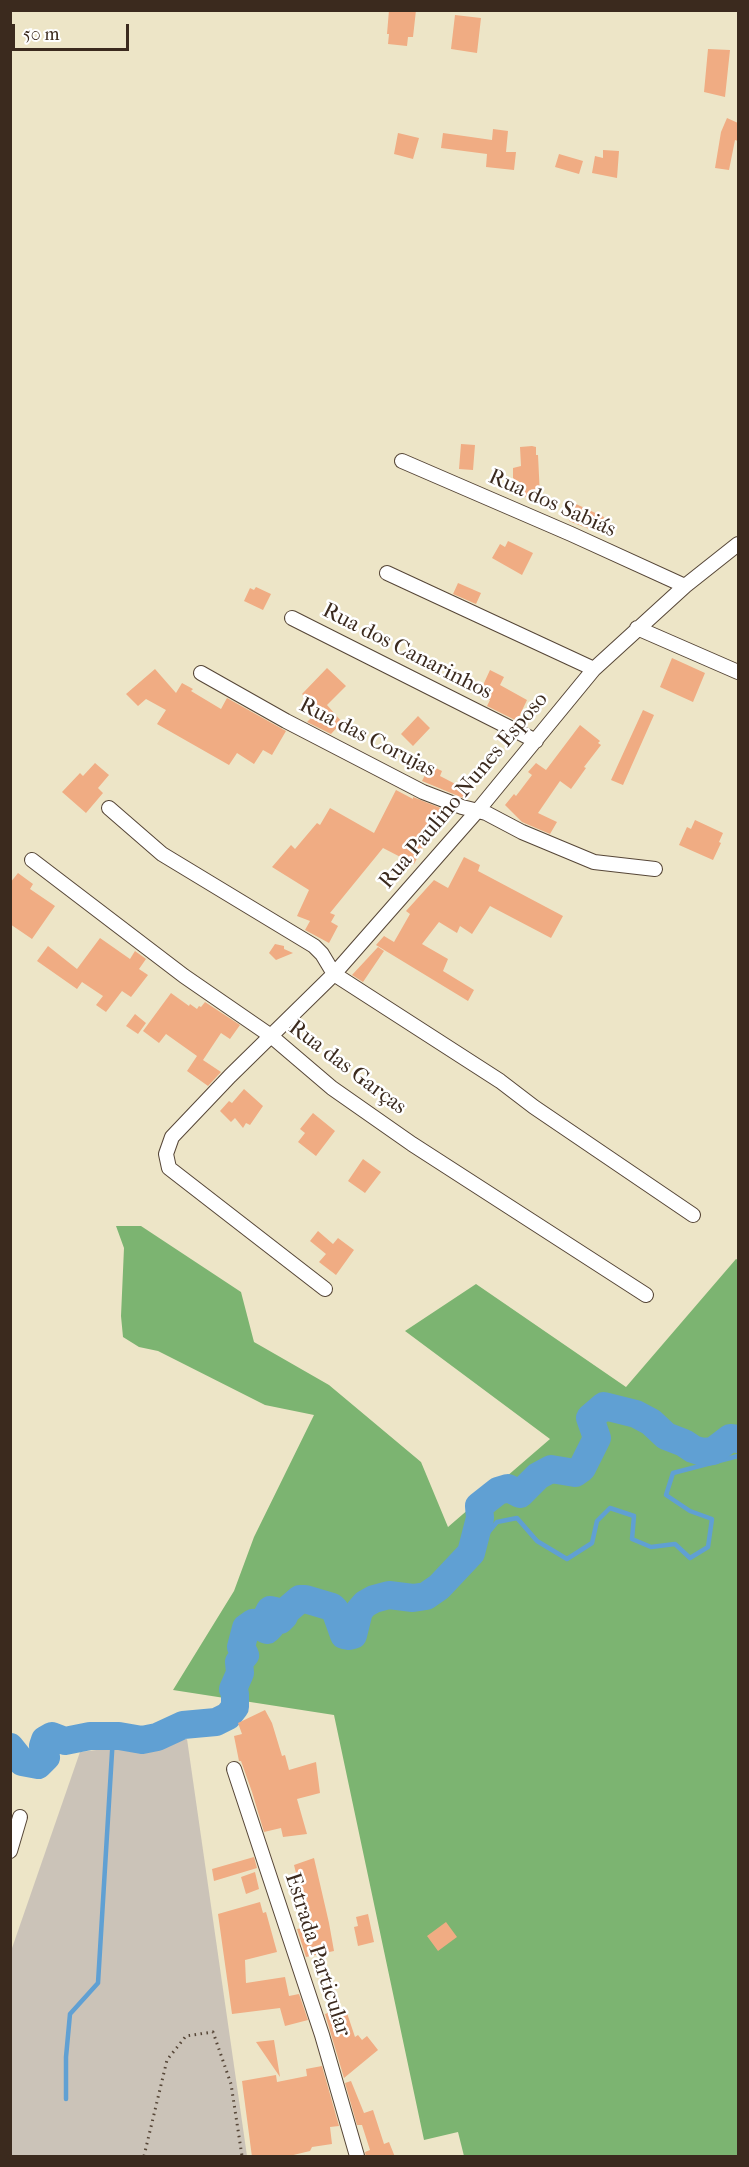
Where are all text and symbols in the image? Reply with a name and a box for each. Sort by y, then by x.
scale bar [15,12,132,50]
text: 50 m [23,24,59,45]
street label: Rua dos Sabiás [484,464,620,544]
street label: Rua dos Canarinhos [318,598,496,706]
street label: Rua Paulino Nunes Esposo [374,687,554,895]
street label: Rua das Corujas [294,692,440,784]
street label: Rua das Garças [283,1015,411,1121]
street label: Estrada Particular [278,1870,356,2040]

